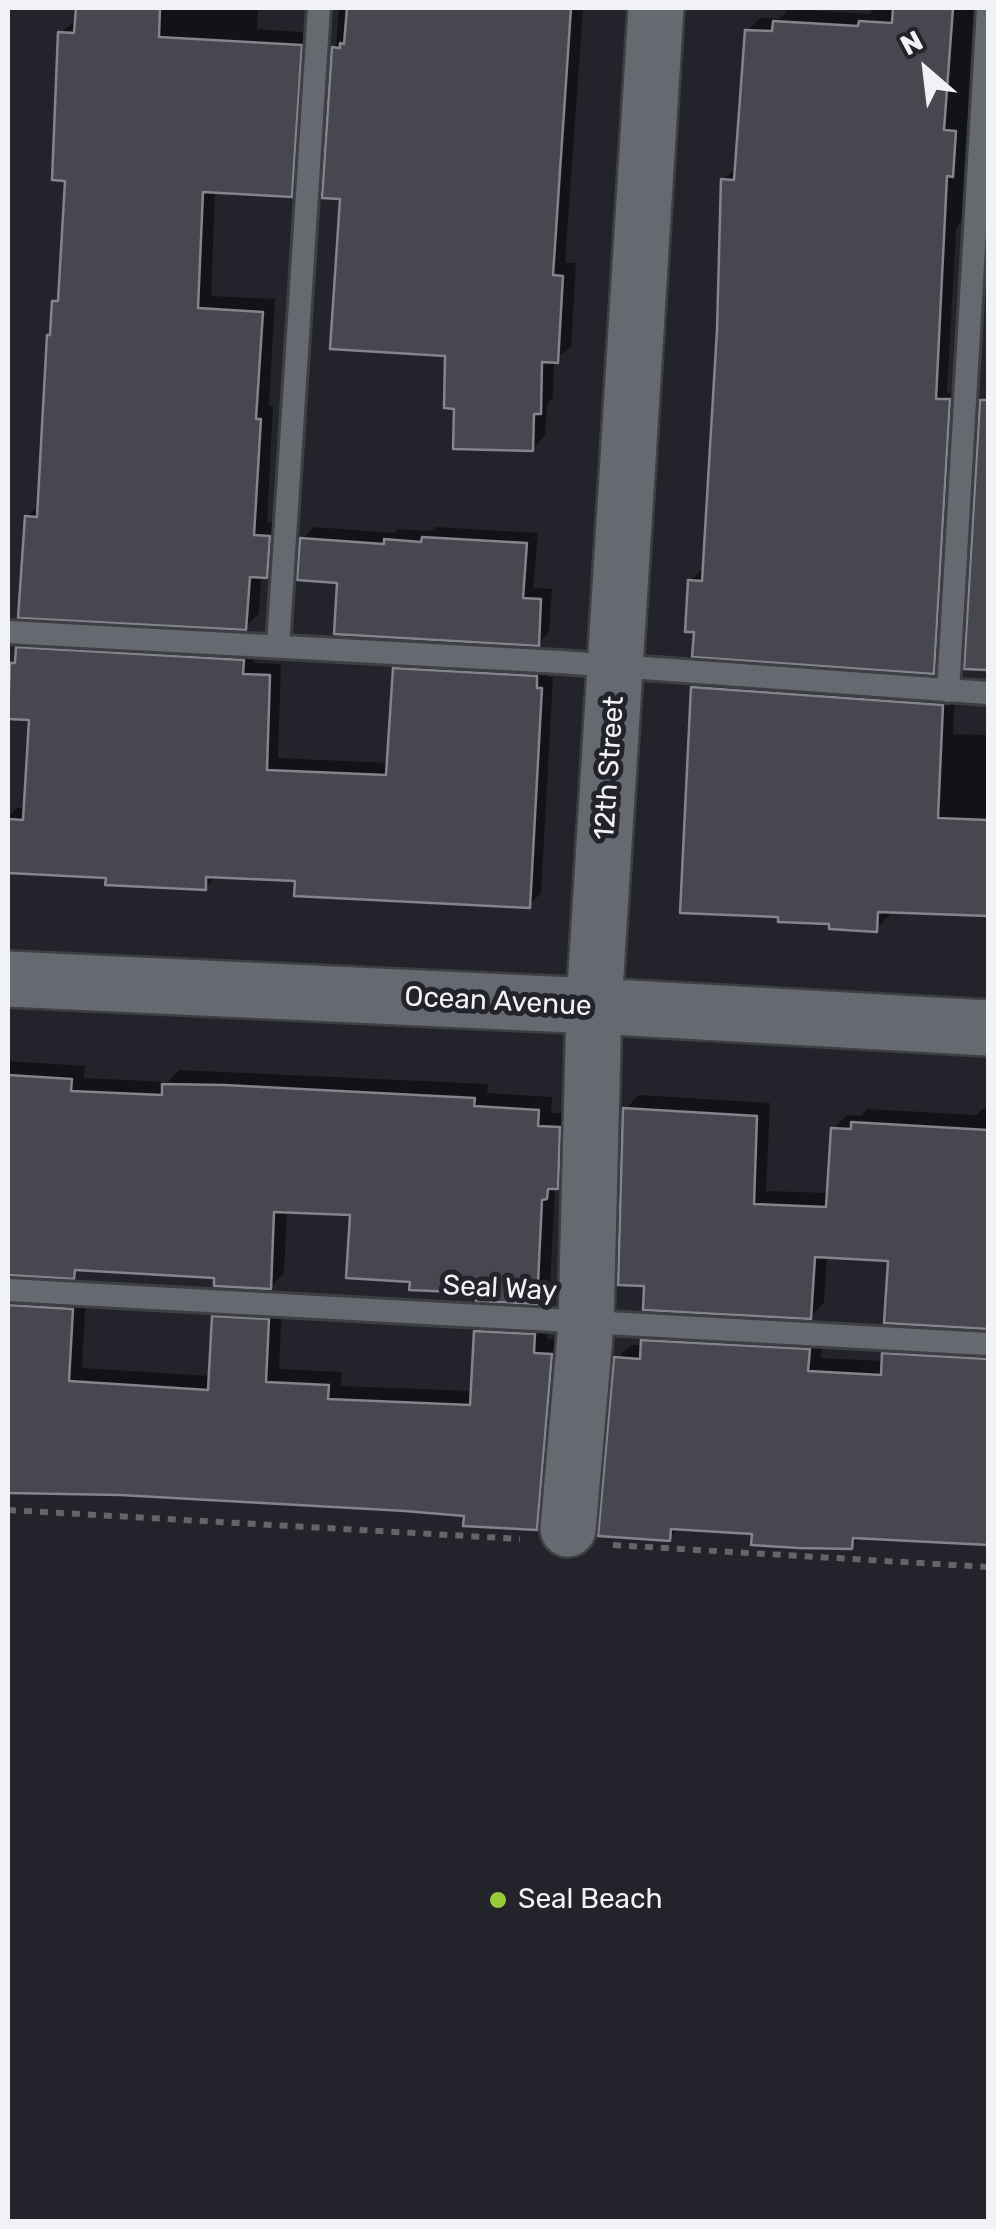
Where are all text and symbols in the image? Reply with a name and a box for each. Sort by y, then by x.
north arrow [876,20,976,120]
text: N [895,24,928,62]
street label: 12th Street [588,695,632,841]
street label: Ocean Avenue [404,980,592,1024]
street label: Seal Way [442,1269,558,1309]
place label: Seal Beach [518,1883,663,1917]
marker: Seal Beach [487,1889,509,1911]

